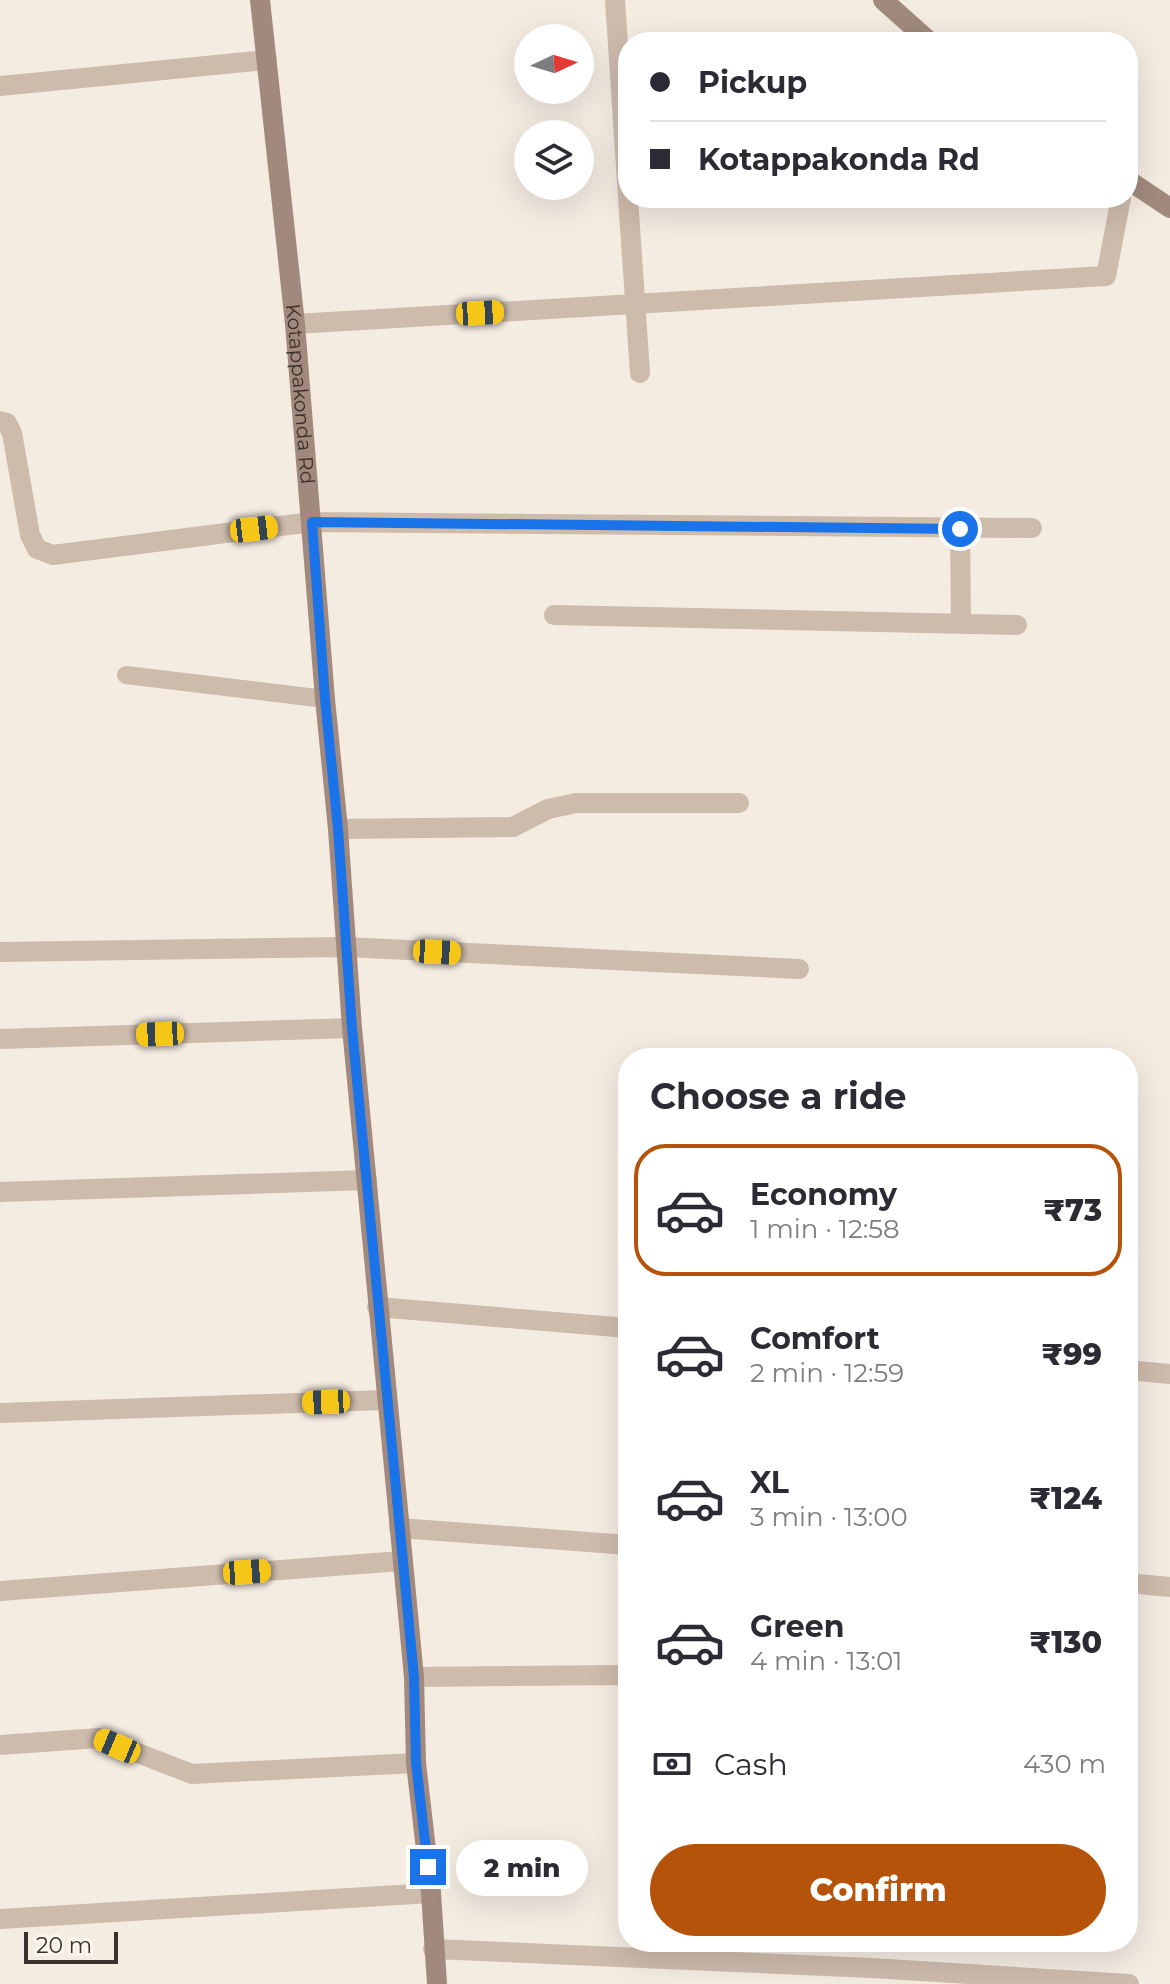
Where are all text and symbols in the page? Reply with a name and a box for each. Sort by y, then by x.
north arrow [514,24,594,104]
map controls [514,24,594,200]
text: Pickup [698,64,807,101]
button: layers [514,120,594,200]
text: Kotappakonda Rd [698,141,980,178]
car [455,300,505,326]
street label: Kotappakonda Rd [281,302,320,485]
route start [942,511,978,547]
car [229,514,279,544]
car [412,939,462,965]
car [136,1021,184,1047]
text: Choose a ride [650,1074,907,1118]
icon: car [654,1174,726,1246]
text: Economy [750,1176,897,1213]
text: ₹73 [1043,1192,1102,1229]
text: 1 min · 12:58 [750,1213,900,1245]
icon: car [654,1318,726,1390]
text: Comfort [750,1320,880,1357]
text: ₹99 [1041,1336,1102,1373]
text: 2 min · 12:59 [750,1357,904,1389]
car [302,1389,350,1415]
icon: car [654,1462,726,1534]
text: XL [750,1464,789,1501]
text: ₹124 [1029,1480,1102,1517]
text: 3 min · 13:00 [750,1501,908,1533]
car [222,1558,272,1586]
icon: car [654,1606,726,1678]
text: Green [750,1608,844,1645]
text: ₹130 [1029,1624,1102,1661]
text: 4 min · 13:01 [750,1645,903,1677]
car [90,1726,144,1766]
icon: cash [650,1742,694,1786]
text: Cash [714,1746,788,1783]
text: 430 m [1023,1748,1106,1780]
callout: 2 min [456,1839,588,1895]
button: Confirm [650,1844,1106,1936]
route end [410,1849,446,1885]
text: 2 min [484,1852,560,1884]
scale bar [24,1928,118,1964]
text: 20 m [36,1932,92,1959]

